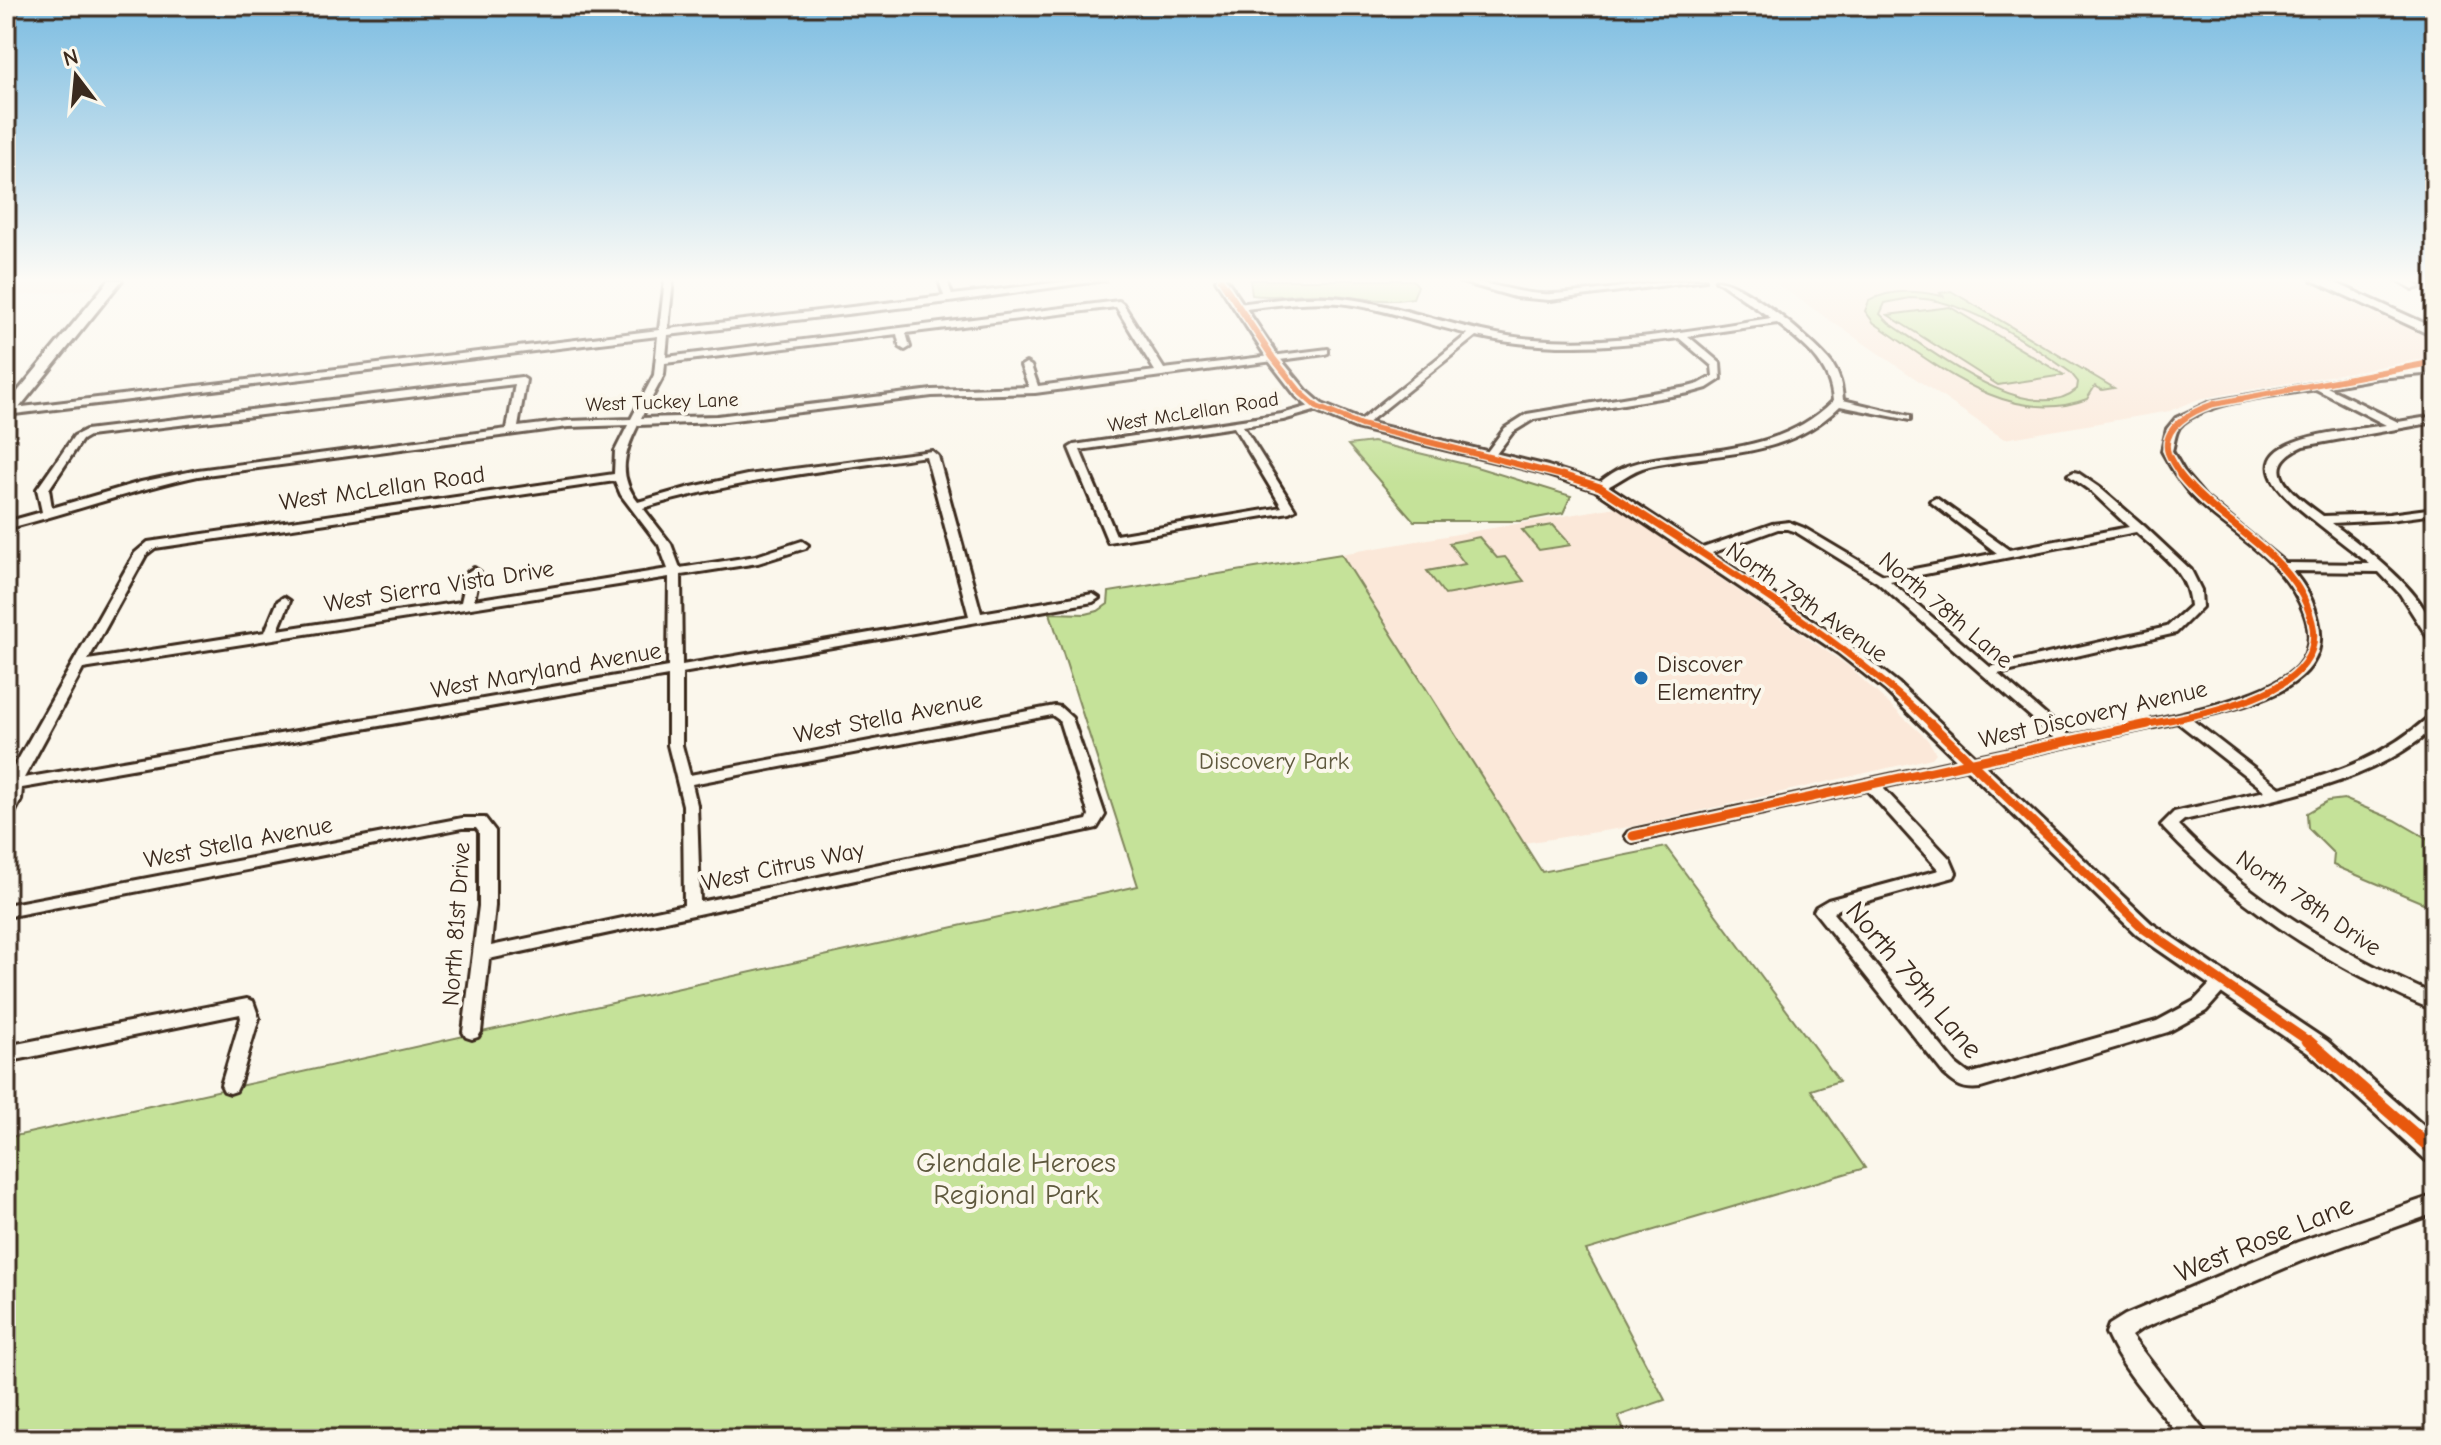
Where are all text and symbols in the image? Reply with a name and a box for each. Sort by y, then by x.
north arrow [36,36,116,116]
text: N [60,43,81,72]
street label: West McLellan Road [1106,387,1280,437]
street label: West Tuckey Lane [585,388,739,416]
street label: West McLellan Road [277,460,487,516]
street label: North 79th Avenue [1721,536,1893,668]
street label: North 78th Lane [1873,546,2019,674]
street label: West Sierra Vista Drive [322,554,556,618]
street label: West Maryland Avenue [429,636,663,704]
place label: Discover Elementry [1657,650,1761,706]
marker: Discover Elementry [1632,669,1650,687]
street label: West Discovery Avenue [1976,674,2210,754]
street label: West Stella Avenue [791,685,985,749]
park label: Discovery Park [1199,747,1350,775]
street label: West Stella Avenue [141,810,335,874]
street label: West Citrus Way [699,835,867,897]
street label: North 81st Drive [436,841,476,1007]
street label: North 78th Drive [2231,844,2387,962]
street label: North 79th Lane [1839,895,1989,1065]
park label: Glendale Heroes Regional Park [916,1147,1116,1211]
street label: West Rose Lane [2170,1189,2358,1289]

